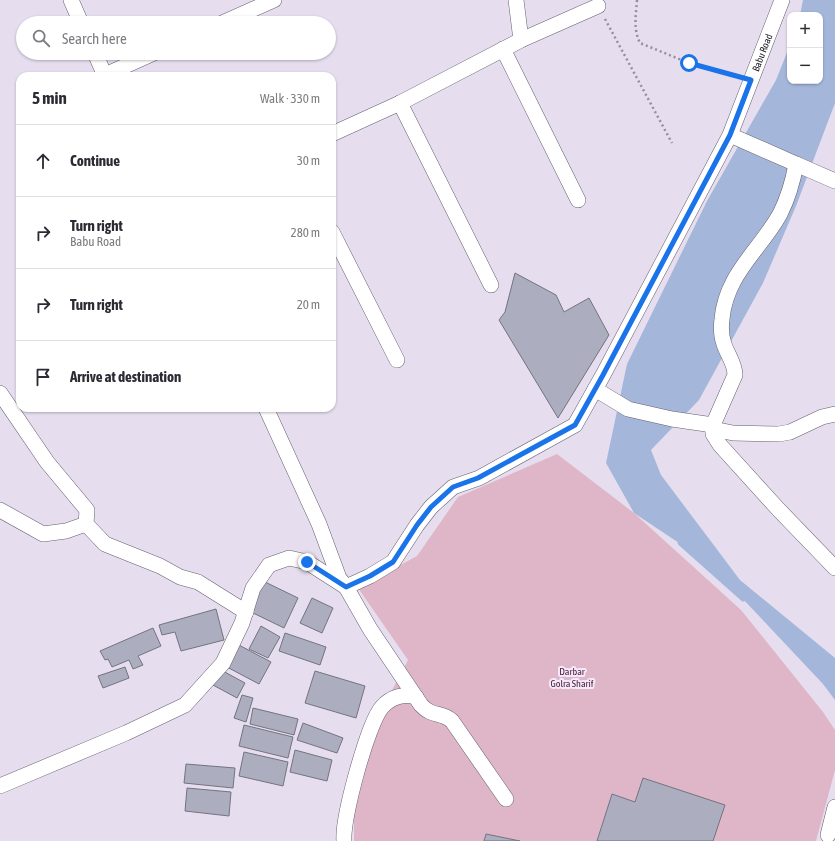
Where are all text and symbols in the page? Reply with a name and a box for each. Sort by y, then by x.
map controls [787,12,823,84]
button: + [787,12,823,48]
search box [16,16,336,60]
icon: search [30,27,52,49]
text: Search here [62,30,127,47]
street label: Babu Road [750,32,775,73]
button: − [787,48,823,84]
route start [680,54,698,72]
text: 5 min [32,88,67,108]
text: Walk · 330 m [260,91,320,106]
icon: ahead [32,150,54,172]
text: Continue [70,152,120,169]
text: 30 m [297,153,320,168]
text: Turn right [70,217,123,234]
icon: right [32,222,54,244]
text: 280 m [291,225,320,240]
text: Babu Road [70,234,121,249]
icon: right [32,294,54,316]
text: Turn right [70,296,123,313]
text: 20 m [297,297,320,312]
icon: arrive [32,366,54,388]
text: Arrive at destination [70,368,181,385]
route end [298,553,316,571]
park label: Darbar Golra Sharif [550,666,594,689]

